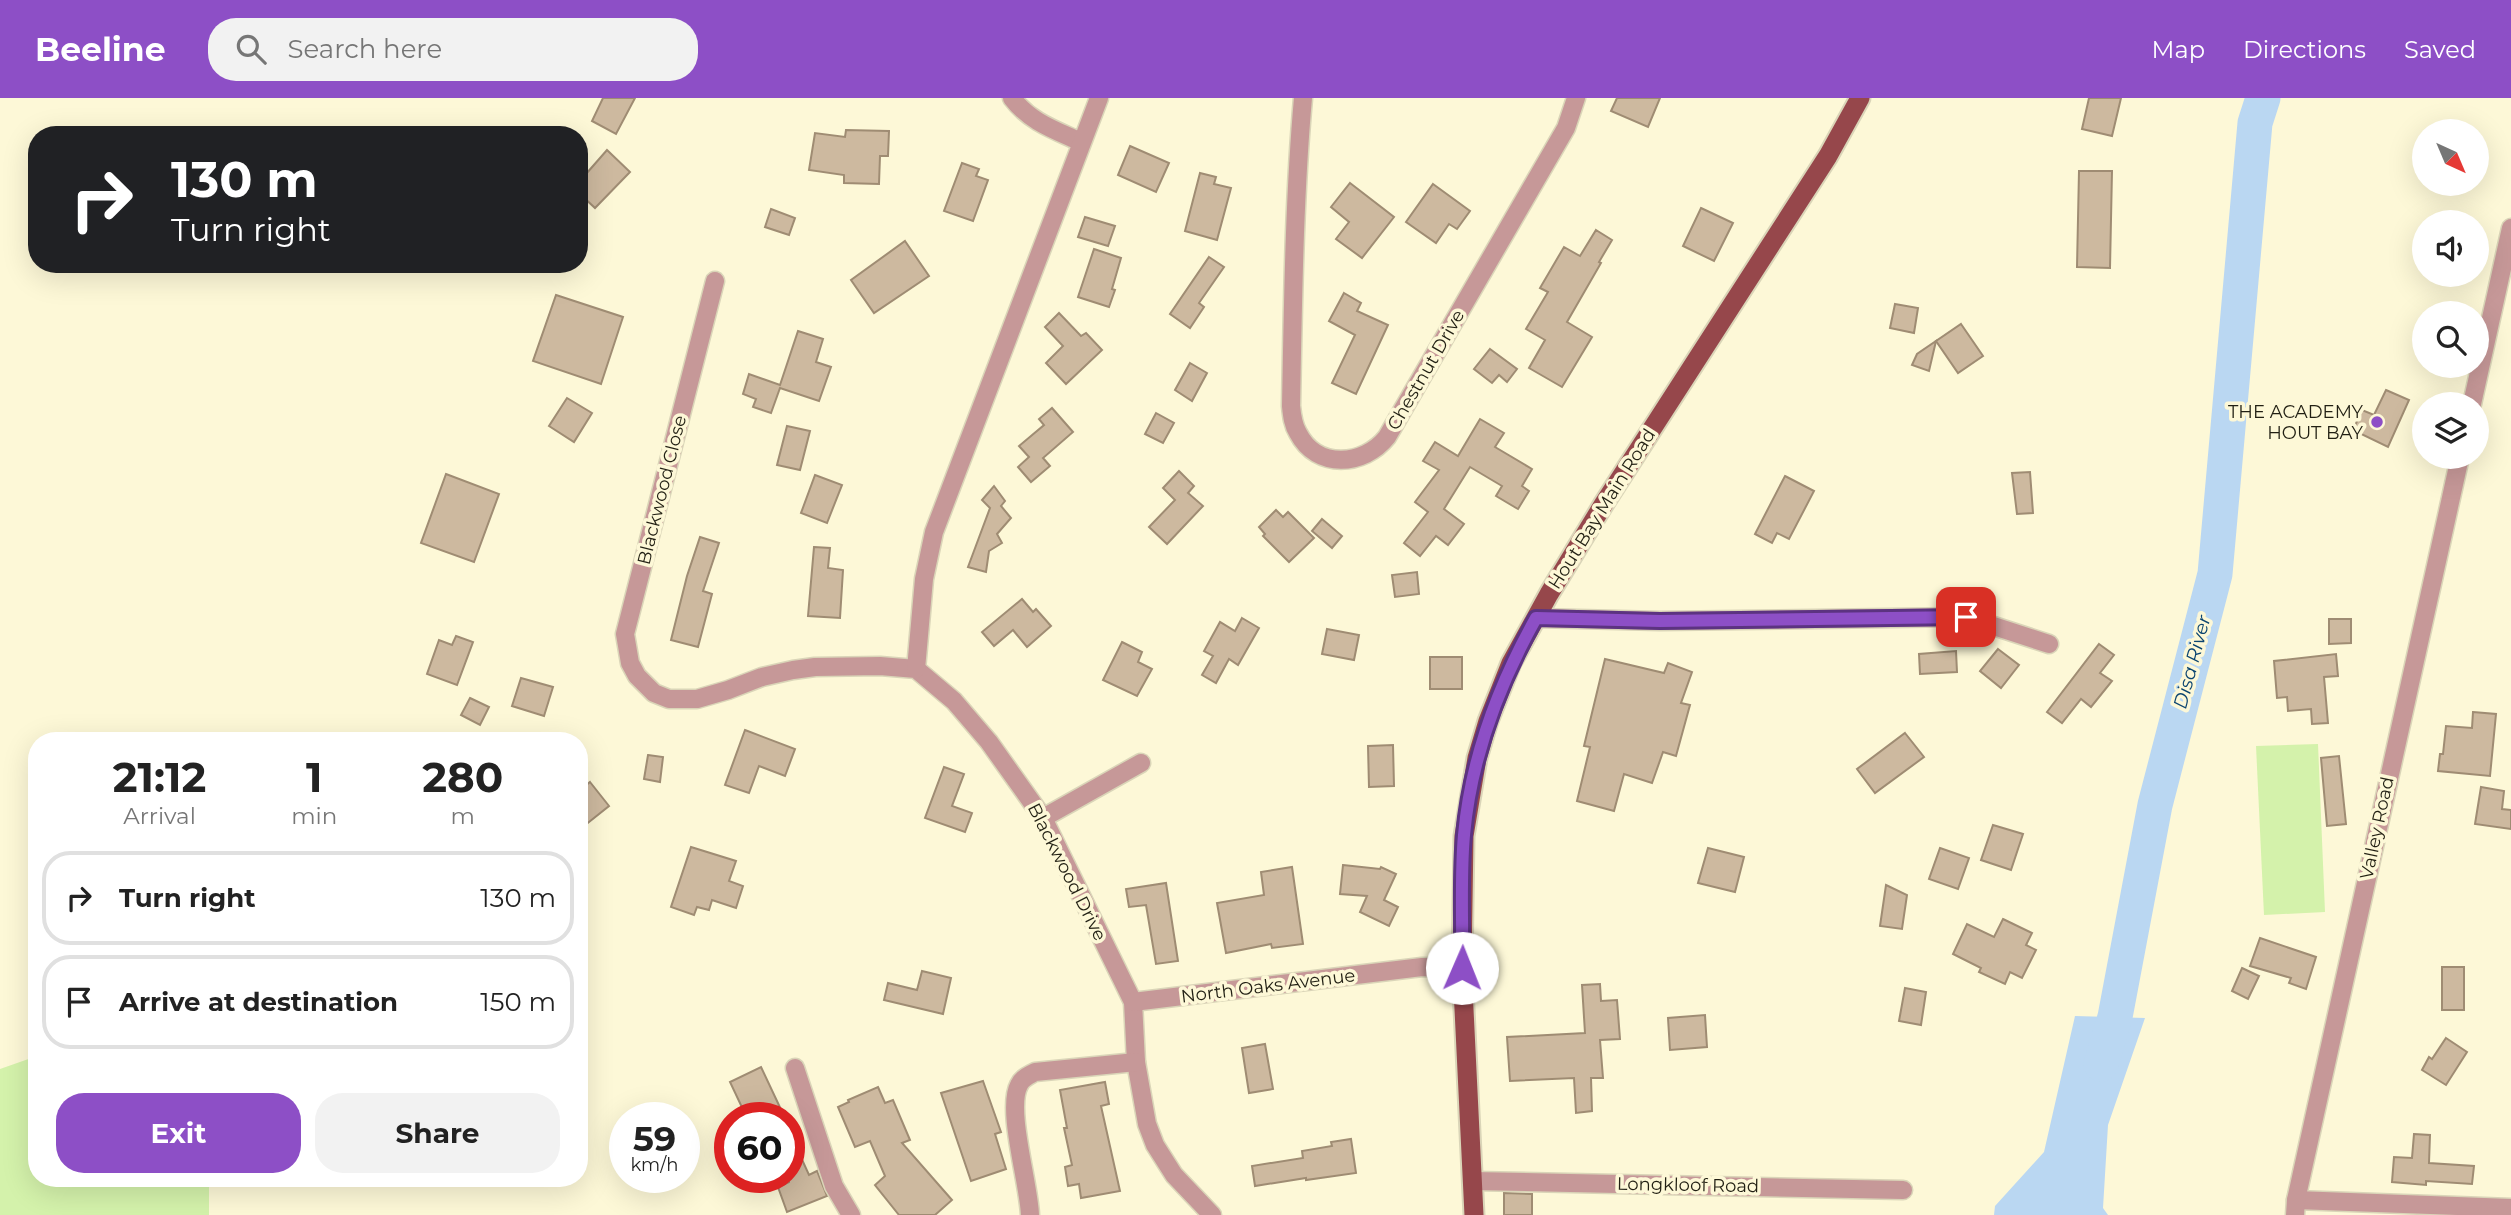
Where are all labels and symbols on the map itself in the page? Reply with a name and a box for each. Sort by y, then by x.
north arrow [2412,119,2488,196]
street label: Chestnut Drive [1383,306,1469,434]
place label: THE ACADEMY HOUT BAY [2228,401,2364,444]
street label: Blackwood Close [633,413,691,567]
marker: THE ACADEMY HOUT BAY [2369,414,2385,430]
street label: Hout Bay Main Road [1544,425,1660,593]
pin [1936,587,1996,647]
water label: Disa River [2168,612,2216,711]
street label: Valley Road [2355,775,2399,881]
street label: Blackwood Drive [1023,800,1111,945]
position arrow [1425,931,1499,1005]
street label: North Oaks Avenue [1180,964,1356,1008]
speed limit sign: 60 [714,1102,805,1193]
street label: Longkloof Road [1617,1173,1759,1197]

